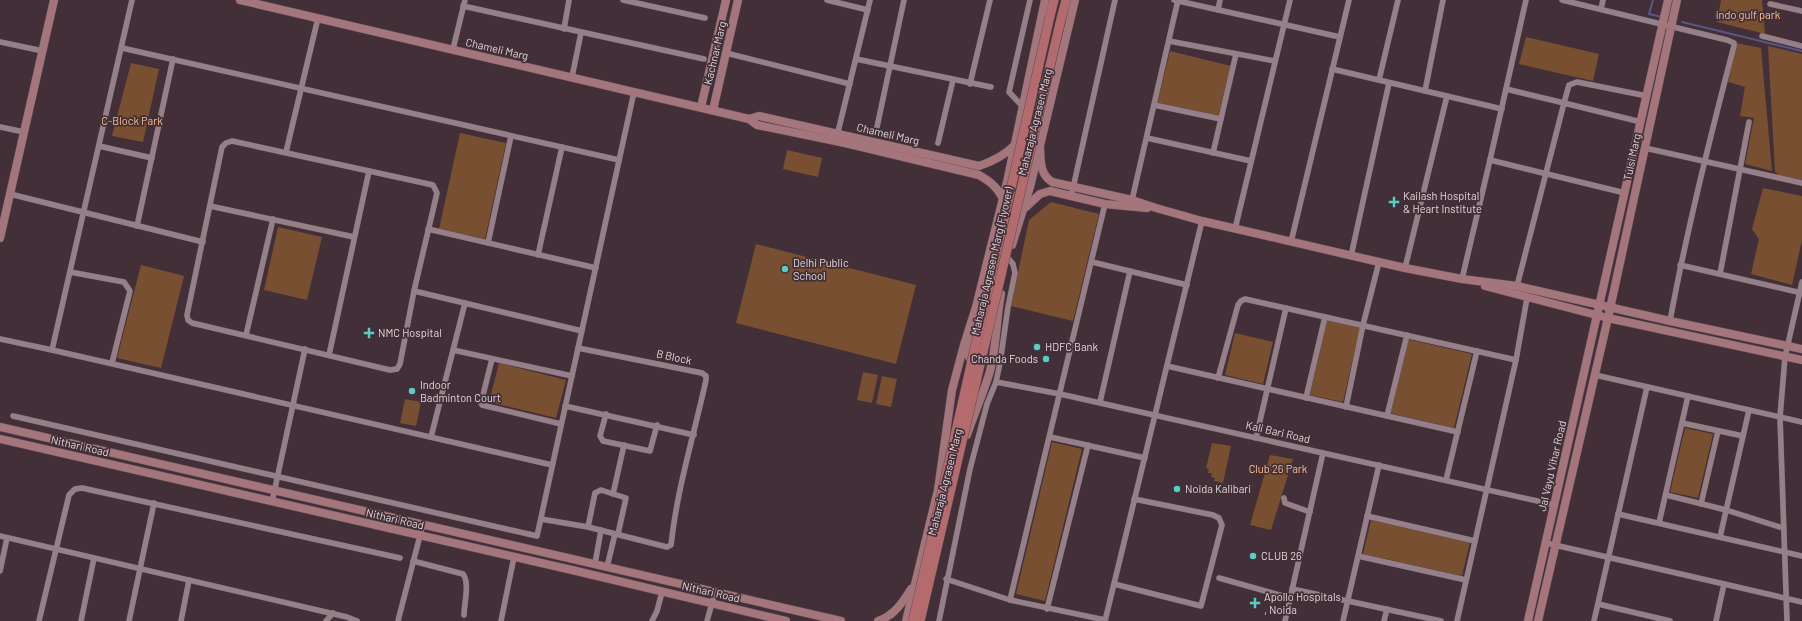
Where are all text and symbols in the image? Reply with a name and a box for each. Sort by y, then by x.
park label: indo gulf park [1716,8,1781,21]
street label: Kachnar Marg [701,20,728,86]
street label: Chameli Marg [465,35,530,62]
street label: Maharaja Agrasen Marg [1015,67,1054,177]
park label: C-Block Park [101,114,163,127]
street label: Chameli Marg [856,120,921,147]
street label: Tulsi Marg [1620,132,1643,182]
street label: Maharaja Agrasen Marg (Flyover) [968,185,1015,336]
place label: Kailash Hospital & Heart Institute [1403,189,1482,215]
marker: Kailash Hospital & Heart Institute [1388,196,1400,208]
place label: Delhi Public School [793,256,849,282]
marker: Delhi Public School [780,264,790,274]
place label: NMC Hospital [378,326,442,339]
marker: NMC Hospital [363,327,375,339]
place label: HDFC Bank [1045,340,1098,353]
marker: HDFC Bank [1032,342,1042,352]
street label: B Block [655,346,693,367]
place label: Chanda Foods [971,352,1038,365]
marker: Chanda Foods [1041,354,1051,364]
place label: Indoor Badminton Court [420,378,501,404]
marker: Indoor Badminton Court [407,386,417,396]
street label: Kali Bari Road [1245,418,1312,445]
street label: Jal Vayu Vihar Road [1535,419,1568,513]
street label: Maharaja Agrasen Marg [925,427,964,537]
street label: Nithari Road [50,433,110,458]
park label: Club 26 Park [1249,462,1308,475]
place label: Noida Kalibari [1185,482,1251,495]
marker: Noida Kalibari [1172,484,1182,494]
street label: Nithari Road [365,506,425,531]
place label: CLUB 26 [1261,549,1302,562]
marker: CLUB 26 [1248,551,1258,561]
street label: Nithari Road [681,579,741,604]
place label: Apollo Hospitals , Noida [1264,590,1341,616]
marker: Apollo Hospitals , Noida [1249,597,1261,609]

